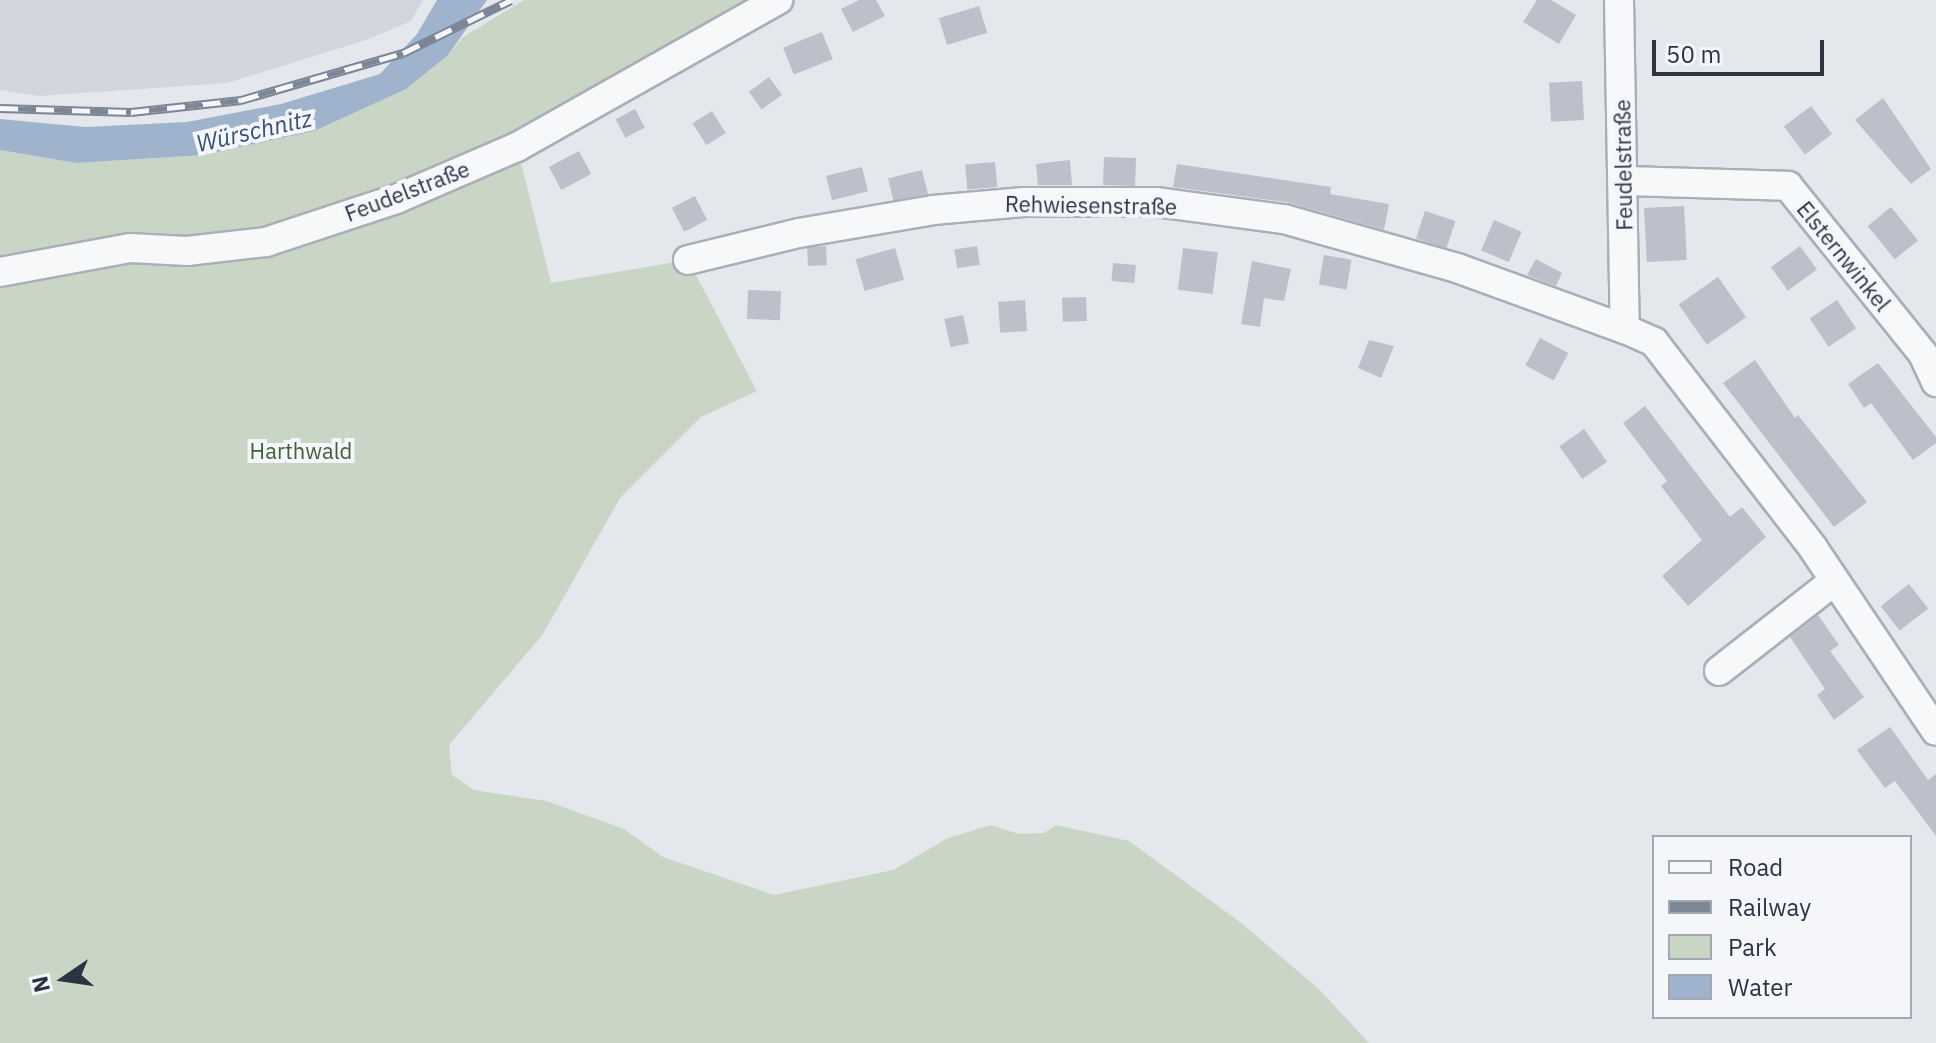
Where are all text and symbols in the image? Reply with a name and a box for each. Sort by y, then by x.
scale bar [1656,24,1828,74]
text: 50 m [1666,38,1721,70]
street label: Feudelstraße [1609,99,1637,231]
water label: Würschnitz [193,104,315,158]
street label: Feudelstraße [341,155,473,227]
street label: Rehwiesenstraße [1005,190,1177,220]
street label: Elsternwinkel [1792,196,1896,316]
park label: Harthwald [250,438,352,464]
legend [1652,835,1912,1019]
text: Road [1728,851,1783,883]
text: Railway [1728,891,1811,923]
text: Park [1728,931,1777,963]
north arrow [24,939,104,1019]
text: Water [1728,971,1792,1003]
text: N [24,973,56,996]

